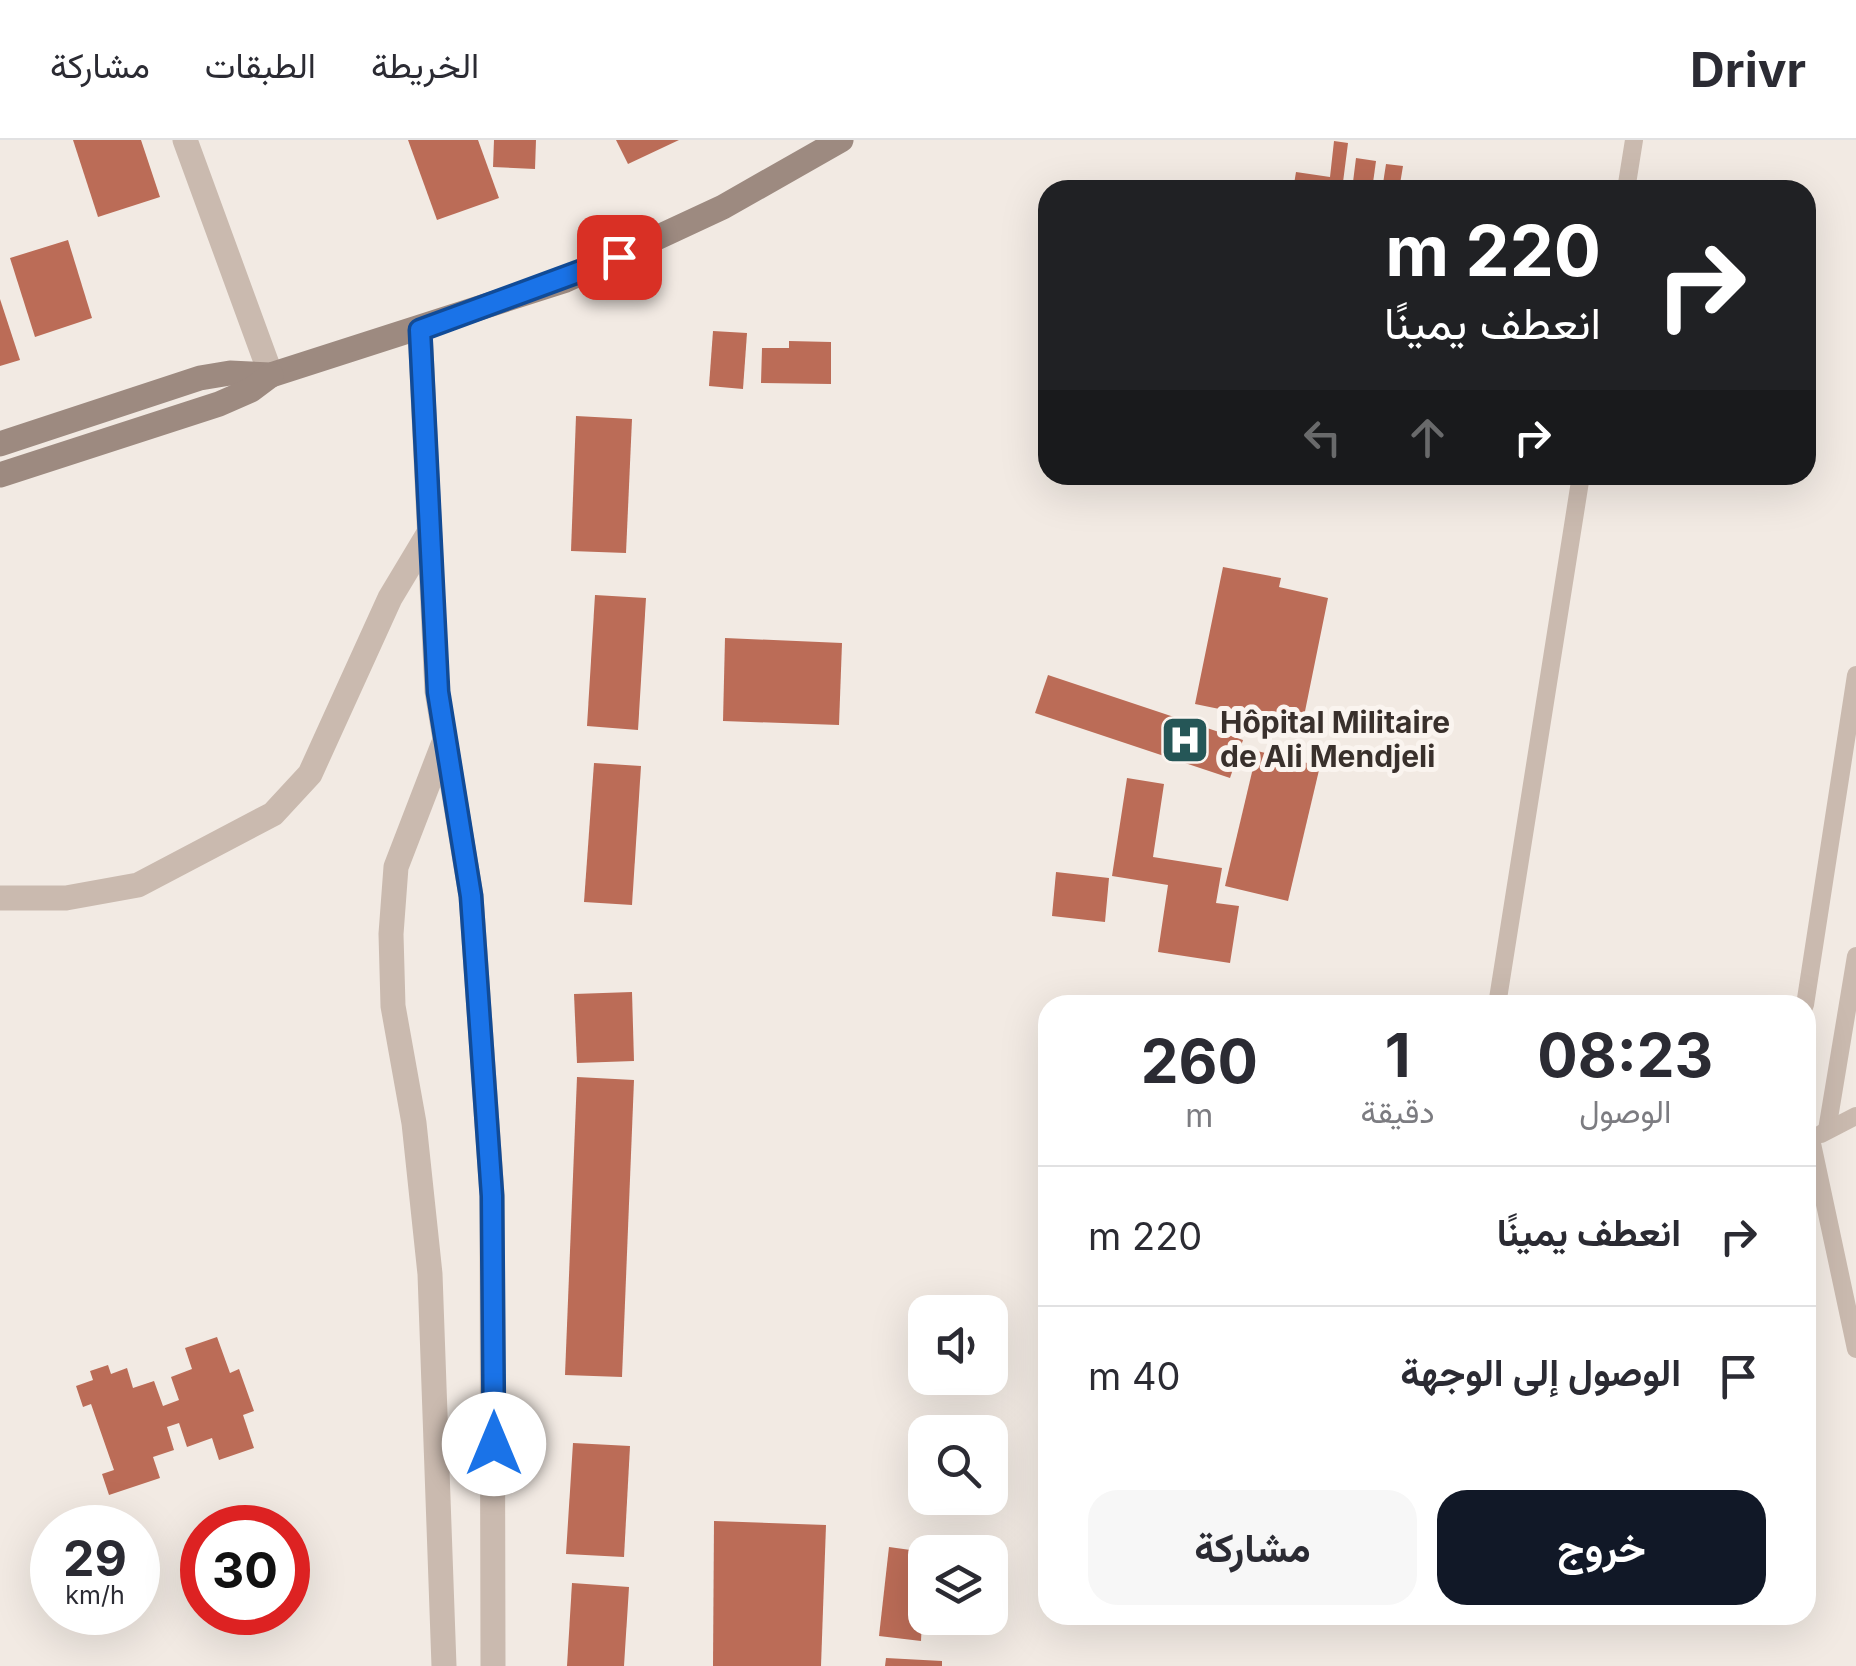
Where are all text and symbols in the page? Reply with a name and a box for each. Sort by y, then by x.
text: Drivr [1690,40,1806,99]
text: مشاركة [50,44,150,86]
text: الطبقات [205,44,316,86]
text: الخريطة [371,44,479,86]
text: 220 m [1385,208,1601,293]
pin [577,215,662,300]
icon: right [1636,220,1766,350]
icon: arrive [592,230,647,285]
text: انعطف يمينًا [1384,295,1601,350]
icon: left [1295,410,1350,465]
icon: ahead [1400,410,1455,465]
icon: right [1505,410,1560,465]
place label: Hôpital Militaire de Ali Mendjeli [1220,704,1450,774]
hospital icon: Hôpital Militaire de Ali Mendjeli [1159,714,1211,766]
text: 1 [1385,1019,1411,1091]
text: 08:23 [1537,1019,1713,1091]
text: 260 [1141,1025,1258,1097]
text: دقيقة [1361,1092,1435,1131]
text: الوصول [1579,1092,1671,1131]
text: m [1185,1096,1213,1135]
text: انعطف يمينًا [1497,1209,1681,1255]
icon: right [1711,1209,1766,1264]
text: 220 m [1088,1213,1202,1259]
map controls [908,1295,1008,1635]
button: sound [908,1295,1008,1395]
text: الوصول إلى الوجهة [1400,1349,1681,1395]
icon: arrive [1711,1349,1766,1404]
text: 40 m [1088,1353,1181,1399]
position arrow [442,1392,546,1496]
button: search [908,1415,1008,1515]
button: مشاركة [1088,1490,1417,1605]
button: خروج [1437,1490,1766,1605]
speed limit sign: 30 [180,1505,310,1635]
text: 29 [63,1528,127,1588]
button: layers [908,1535,1008,1635]
text: km/h [65,1580,125,1610]

